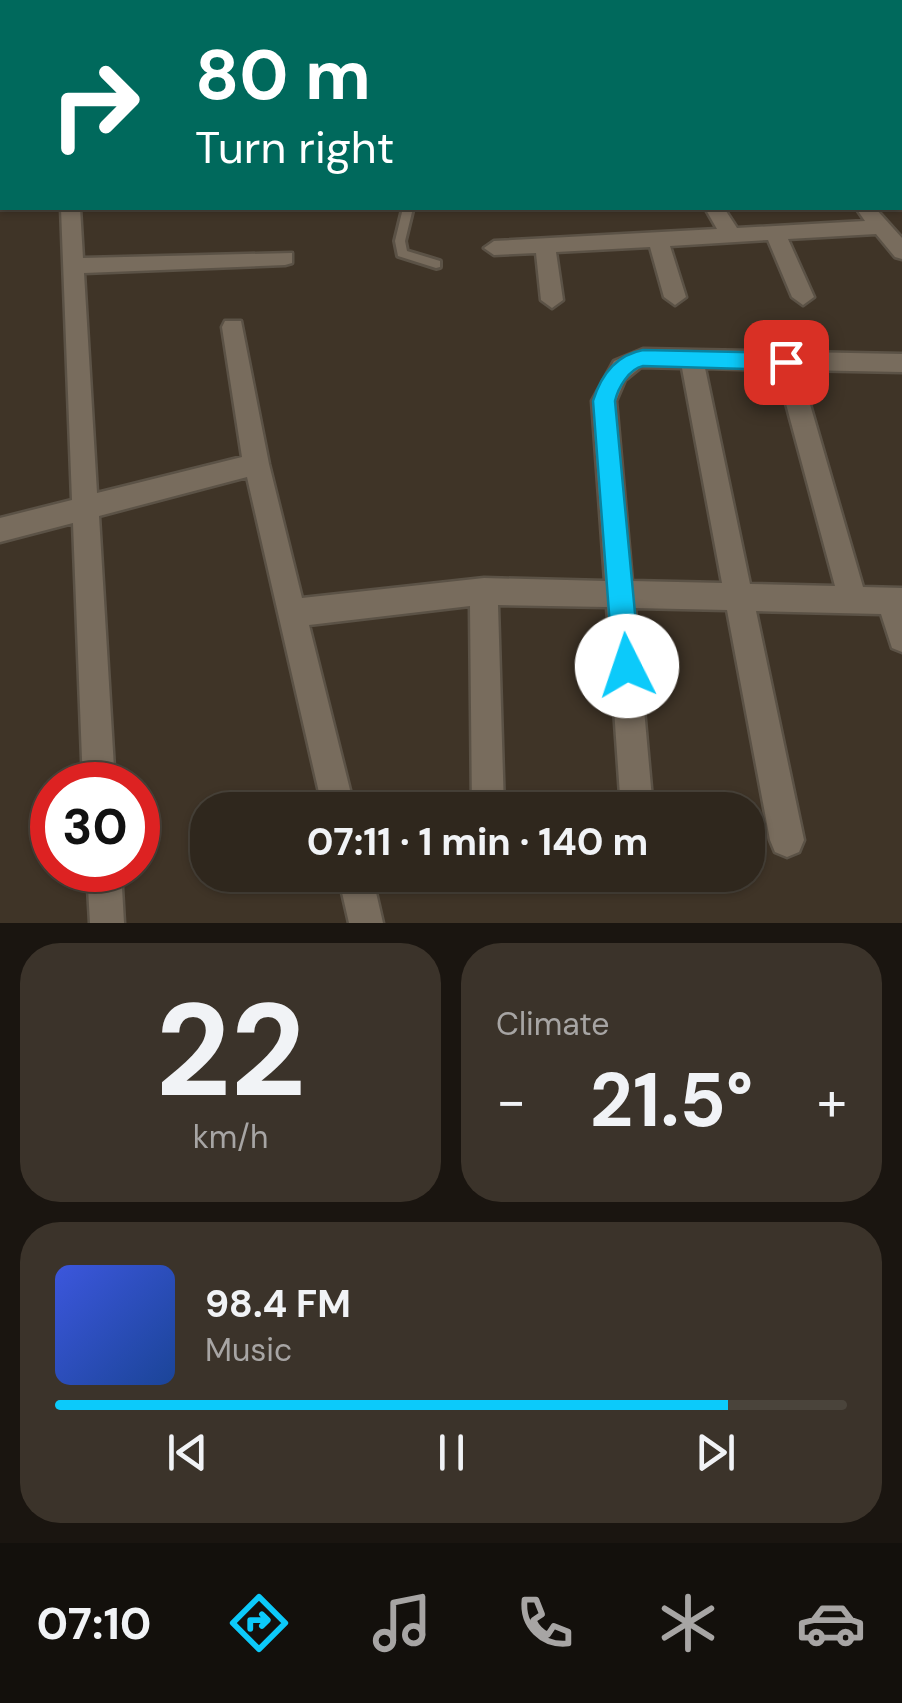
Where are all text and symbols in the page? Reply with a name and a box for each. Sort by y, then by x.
text: 80 m [195,30,371,121]
icon: right [30,40,160,170]
text: Turn right [195,118,394,177]
pin [744,320,829,405]
icon: arrive [759,335,814,390]
position arrow [575,614,679,718]
speed limit sign: 30 [30,762,160,892]
text: 07:11 · 1 min · 140 m [307,817,648,867]
text: 22 [155,966,306,1135]
text: Climate [496,1003,610,1045]
text: 21.5° [590,1052,753,1149]
text: − [496,1065,526,1137]
text: + [817,1065,847,1137]
text: km/h [193,1116,268,1158]
text: 98.4 FM [205,1279,351,1329]
text: Music [205,1329,292,1371]
icon: previous [160,1425,215,1480]
icon: pause [424,1425,479,1480]
icon: next [688,1425,743,1480]
icon: directions [224,1588,294,1658]
icon: music [367,1588,437,1658]
icon: phone [510,1588,580,1658]
icon: climate [653,1588,723,1658]
icon: car [796,1588,866,1658]
text: 07:10 [36,1594,151,1653]

